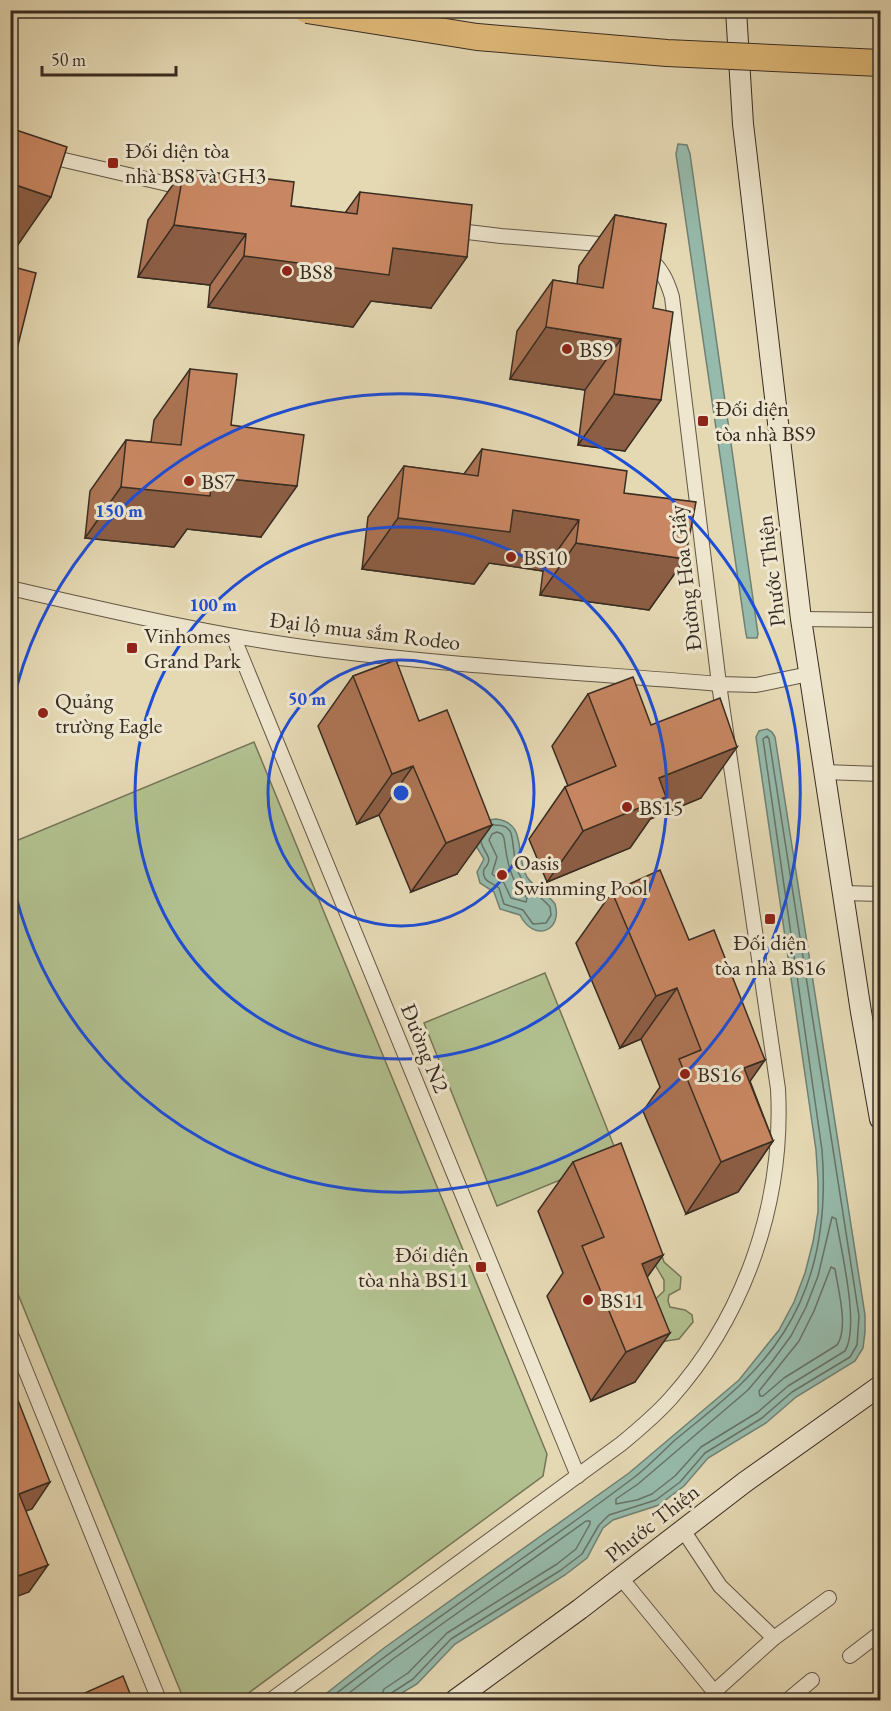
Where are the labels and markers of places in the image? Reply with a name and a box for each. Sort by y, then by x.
place label: Đối diện tòa nhà BS8 và GH3 [125,136,266,190]
marker: Đối diện tòa nhà BS8 và GH3 [106,156,120,170]
place label: BS8 [299,257,333,286]
marker: BS8 [280,264,294,278]
place label: BS9 [579,335,613,364]
marker: BS9 [560,342,574,356]
place label: Đối diện tòa nhà BS9 [715,394,816,448]
marker: Đối diện tòa nhà BS9 [696,414,710,428]
place label: BS7 [201,467,235,496]
marker: BS7 [182,474,196,488]
place label: BS10 [523,543,568,572]
marker: BS10 [504,550,518,564]
place label: Vinhomes Grand Park [144,621,241,675]
marker: Vinhomes Grand Park [125,641,139,655]
place label: Quảng trường Eagle [55,686,163,740]
marker: Quảng trường Eagle [36,706,50,720]
centre of rings [391,783,411,803]
place label: BS15 [639,793,683,822]
marker: BS15 [620,800,634,814]
place label: Oasis Swimming Pool [514,848,648,902]
marker: Oasis Swimming Pool [495,868,509,882]
marker: Đối diện tòa nhà BS16 [763,912,777,926]
place label: Đối diện tòa nhà BS16 [715,928,826,982]
place label: BS16 [697,1060,742,1089]
marker: BS16 [678,1067,692,1081]
place label: Đối diện tòa nhà BS11 [358,1240,469,1294]
marker: Đối diện tòa nhà BS11 [474,1260,488,1274]
place label: BS11 [600,1286,644,1315]
marker: BS11 [581,1293,595,1307]

